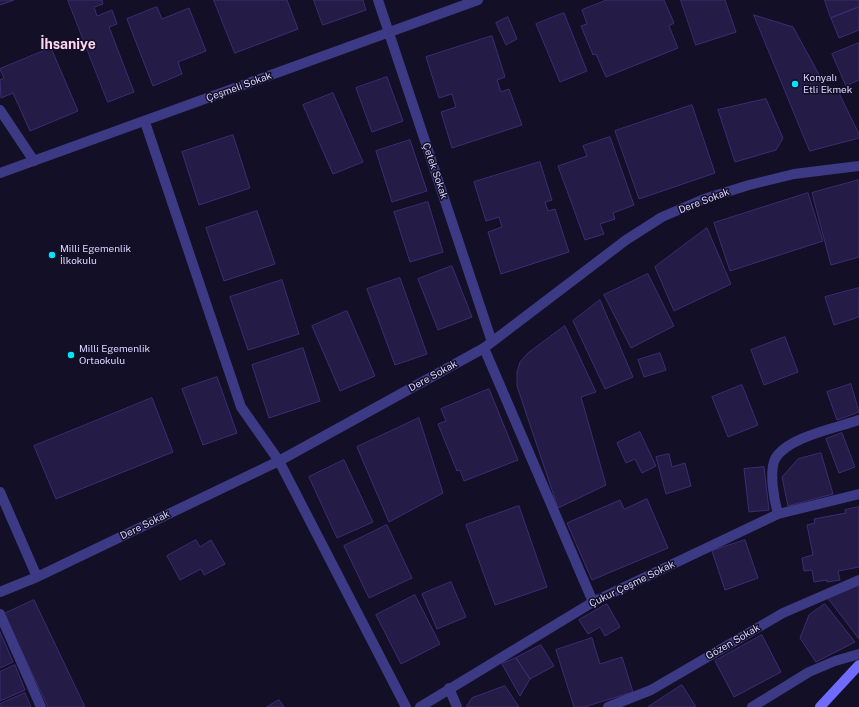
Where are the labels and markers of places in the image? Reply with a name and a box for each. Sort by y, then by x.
place label: Konyalı Etli Ekmek [803,72,852,96]
marker: Konyalı Etli Ekmek [790,79,800,89]
place label: Milli Egemenlik İlkokulu [60,243,131,266]
marker: Milli Egemenlik İlkokulu [47,250,57,260]
place label: Milli Egemenlik Ortaokulu [79,343,150,366]
marker: Milli Egemenlik Ortaokulu [66,350,76,360]

